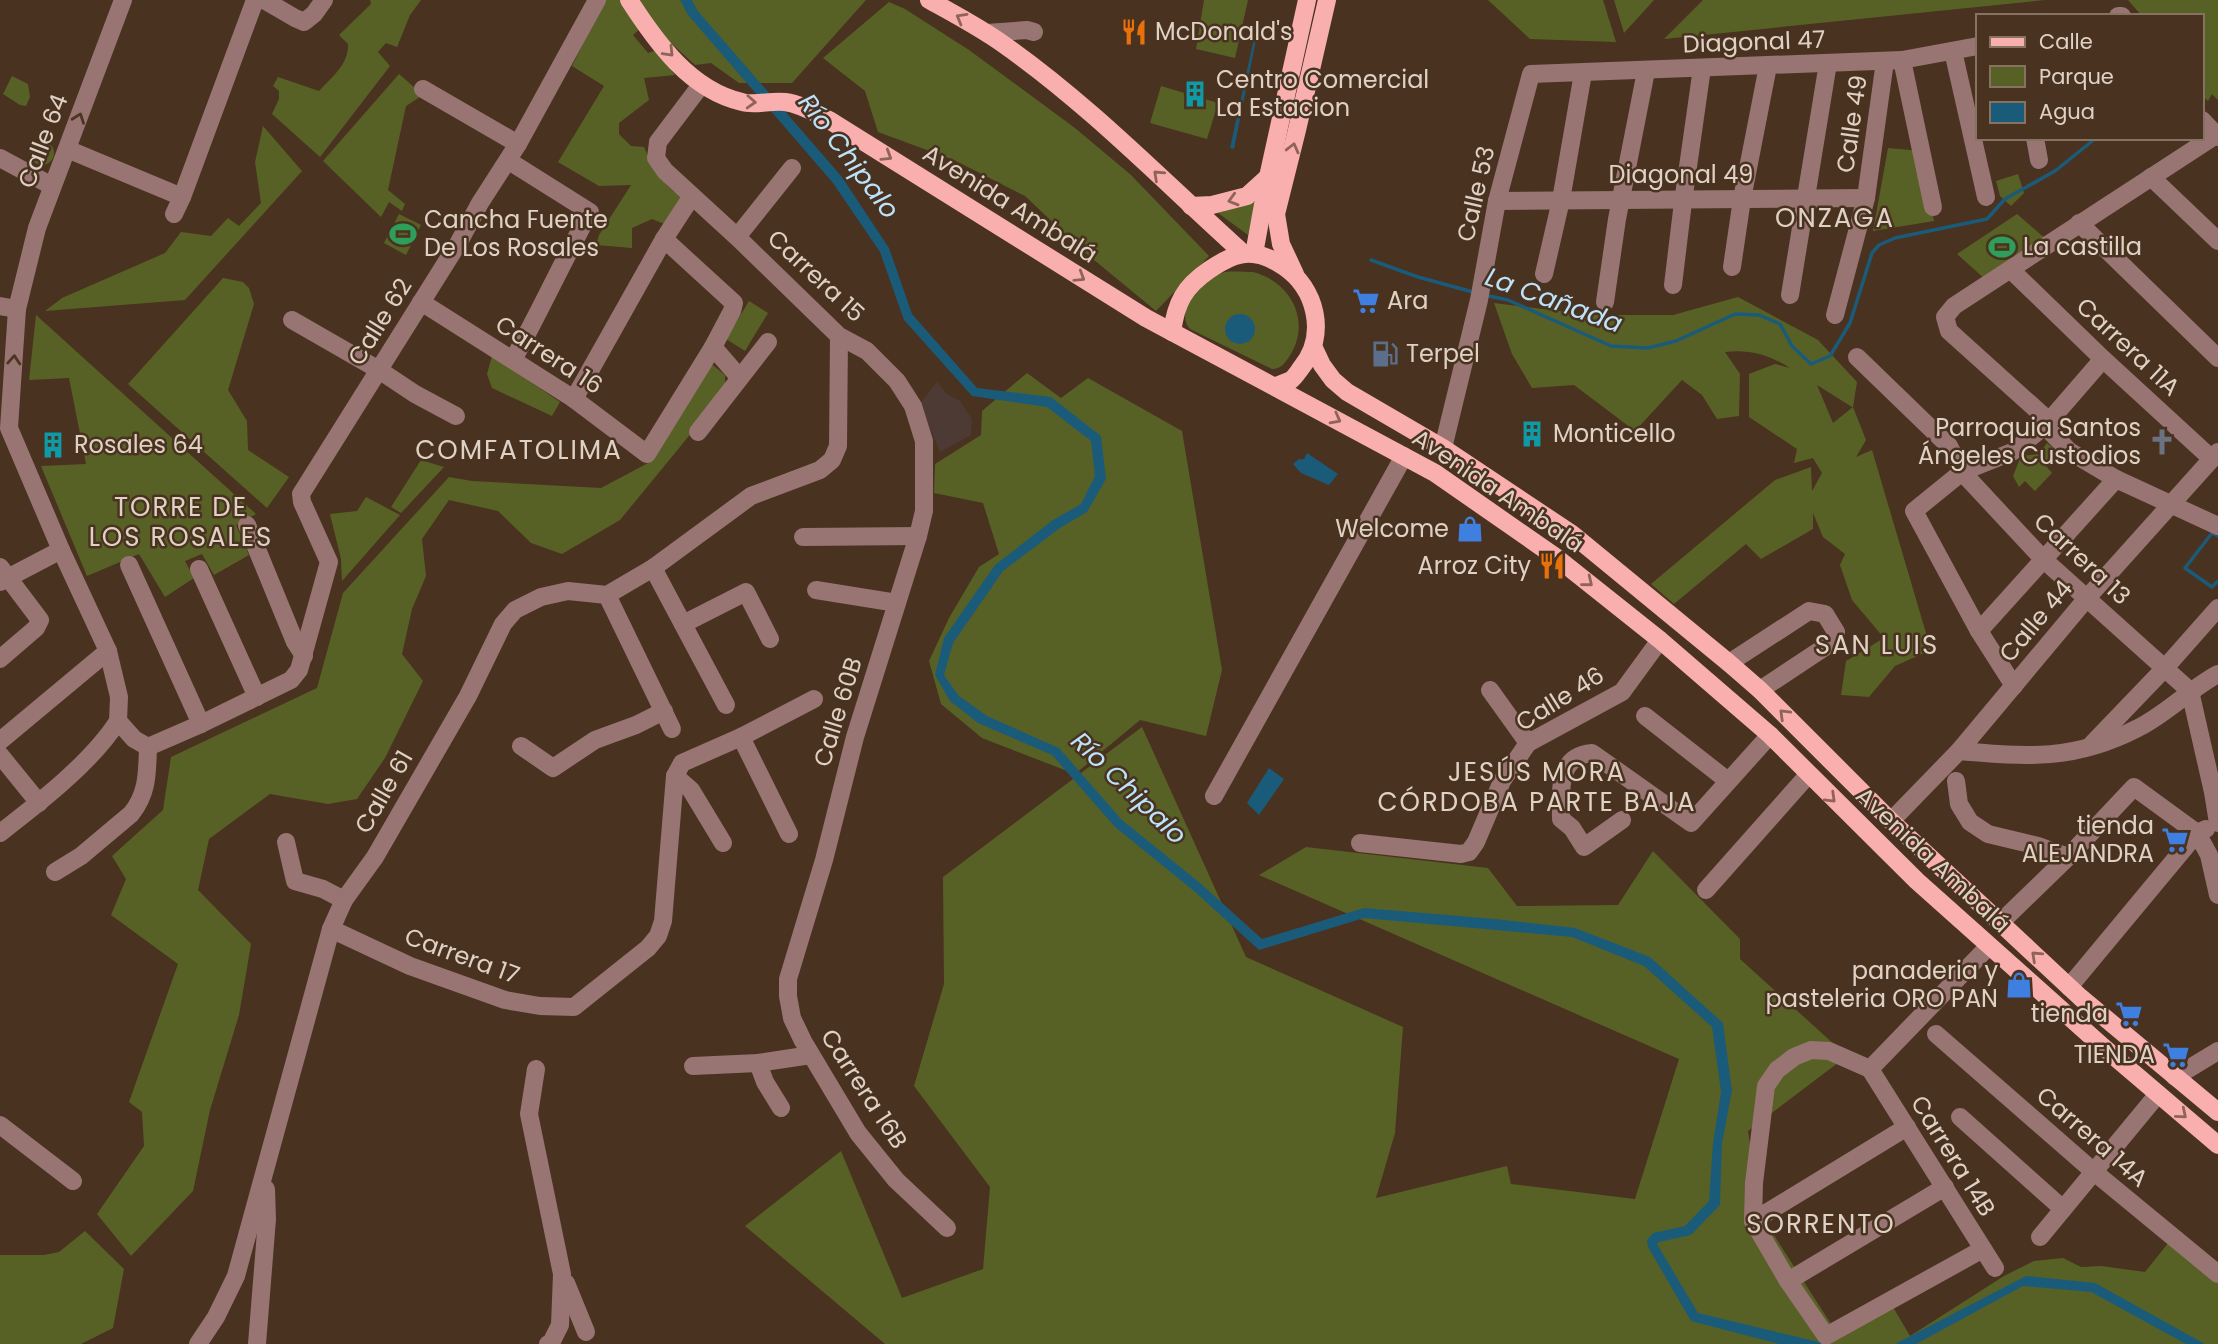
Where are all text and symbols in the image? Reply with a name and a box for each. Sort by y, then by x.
one-way arrow [956,13,969,26]
legend [1976,14,2204,140]
place label: McDonald's [1155,15,1293,48]
restaurant icon: McDonald's [1119,17,1149,47]
street label: Diagonal 47 [1682,23,1826,60]
text: Calle [2039,27,2093,56]
one-way arrow [660,44,673,57]
text: Parque [2039,62,2114,91]
place label: Centro Comercial La Estacion [1216,63,1429,124]
street label: Calle 49 [1828,73,1875,175]
building icon: Centro Comercial La Estacion [1180,79,1210,109]
water label: Río Chipalo [790,86,908,226]
street label: Calle 64 [10,89,76,193]
one-way arrow [745,94,756,109]
text: Agua [2039,97,2095,126]
one-way arrow [70,113,84,125]
street label: Avenida Ambalá [917,137,1104,271]
one-way arrow [1285,142,1299,154]
street label: Calle 53 [1449,143,1503,245]
one-way arrow [880,148,893,161]
street label: Diagonal 49 [1609,158,1753,191]
one-way arrow [1153,171,1166,183]
one-way arrow [1227,191,1239,206]
district label: ONZAGA [1775,200,1895,236]
place label: Cancha Fuente De Los Rosales [424,203,608,264]
sports icon: Cancha Fuente De Los Rosales [388,219,418,249]
street label: Carrera 15 [761,222,872,329]
place label: La castilla [2023,230,2142,263]
sports icon: La castilla [1987,232,2017,262]
water label: La Cañada [1480,259,1628,341]
one-way arrow [1072,268,1085,281]
street label: Calle 62 [340,272,419,372]
place label: Ara [1387,284,1428,317]
supermarket icon: Ara [1351,286,1381,316]
street label: Carrera 11A [2069,290,2187,403]
street label: Carrera 16 [489,308,609,402]
place label: Terpel [1406,337,1480,370]
fuel station icon: Terpel [1370,339,1400,369]
one-way arrow [6,355,21,366]
one-way arrow [1328,411,1341,424]
place label: Parroquia Santos Ángeles Custodios [1918,411,2141,472]
place label: Monticello [1553,417,1676,450]
building icon: Monticello [1517,419,1547,449]
street label: Avenida Ambalá [1406,421,1590,560]
church icon: Parroquia Santos Ángeles Custodios [2147,427,2177,457]
place label: Rosales 64 [74,428,203,461]
building icon: Rosales 64 [38,430,68,460]
district label: COMFATOLIMA [415,432,623,468]
district label: TORRE DE LOS ROSALES [89,489,273,555]
street label: Carrera 13 [2027,505,2138,612]
place label: Welcome [1335,512,1449,545]
shop icon: Welcome [1455,514,1485,544]
place label: Arroz City [1418,549,1531,582]
restaurant icon: Arroz City [1537,551,1567,581]
street label: Calle 44 [1991,573,2080,669]
one-way arrow [1579,574,1592,586]
district label: SAN LUIS [1815,627,1939,663]
street label: Calle 60B [805,653,870,771]
street label: Calle 46 [1509,659,1610,739]
one-way arrow [1779,709,1792,722]
water label: Río Chipalo [1063,724,1195,852]
street label: Calle 61 [347,744,421,839]
district label: JESÚS MORA CÓRDOBA PARTE BAJA [1377,754,1697,820]
street label: Avenida Ambalá [1849,779,2018,940]
one-way arrow [1823,789,1836,802]
place label: tienda ALEJANDRA [2022,809,2154,870]
supermarket icon: tienda ALEJANDRA [2160,825,2190,855]
street label: Carrera 17 [400,920,524,992]
one-way arrow [2031,952,2044,965]
place label: panaderia y pasteleria ORO PAN [1765,954,1998,1015]
shop icon: panaderia y pasteleria ORO PAN [2004,970,2034,1000]
place label: tienda [2031,997,2108,1030]
supermarket icon: tienda [2114,999,2144,1029]
street label: Carrera 16B [813,1022,916,1155]
place label: TIENDA [2074,1038,2155,1071]
supermarket icon: TIENDA [2161,1040,2191,1070]
street label: Carrera 14A [2029,1079,2155,1194]
street label: Carrera 14B [1903,1089,2004,1222]
one-way arrow [2173,1106,2186,1118]
district label: SORRENTO [1746,1206,1896,1242]

